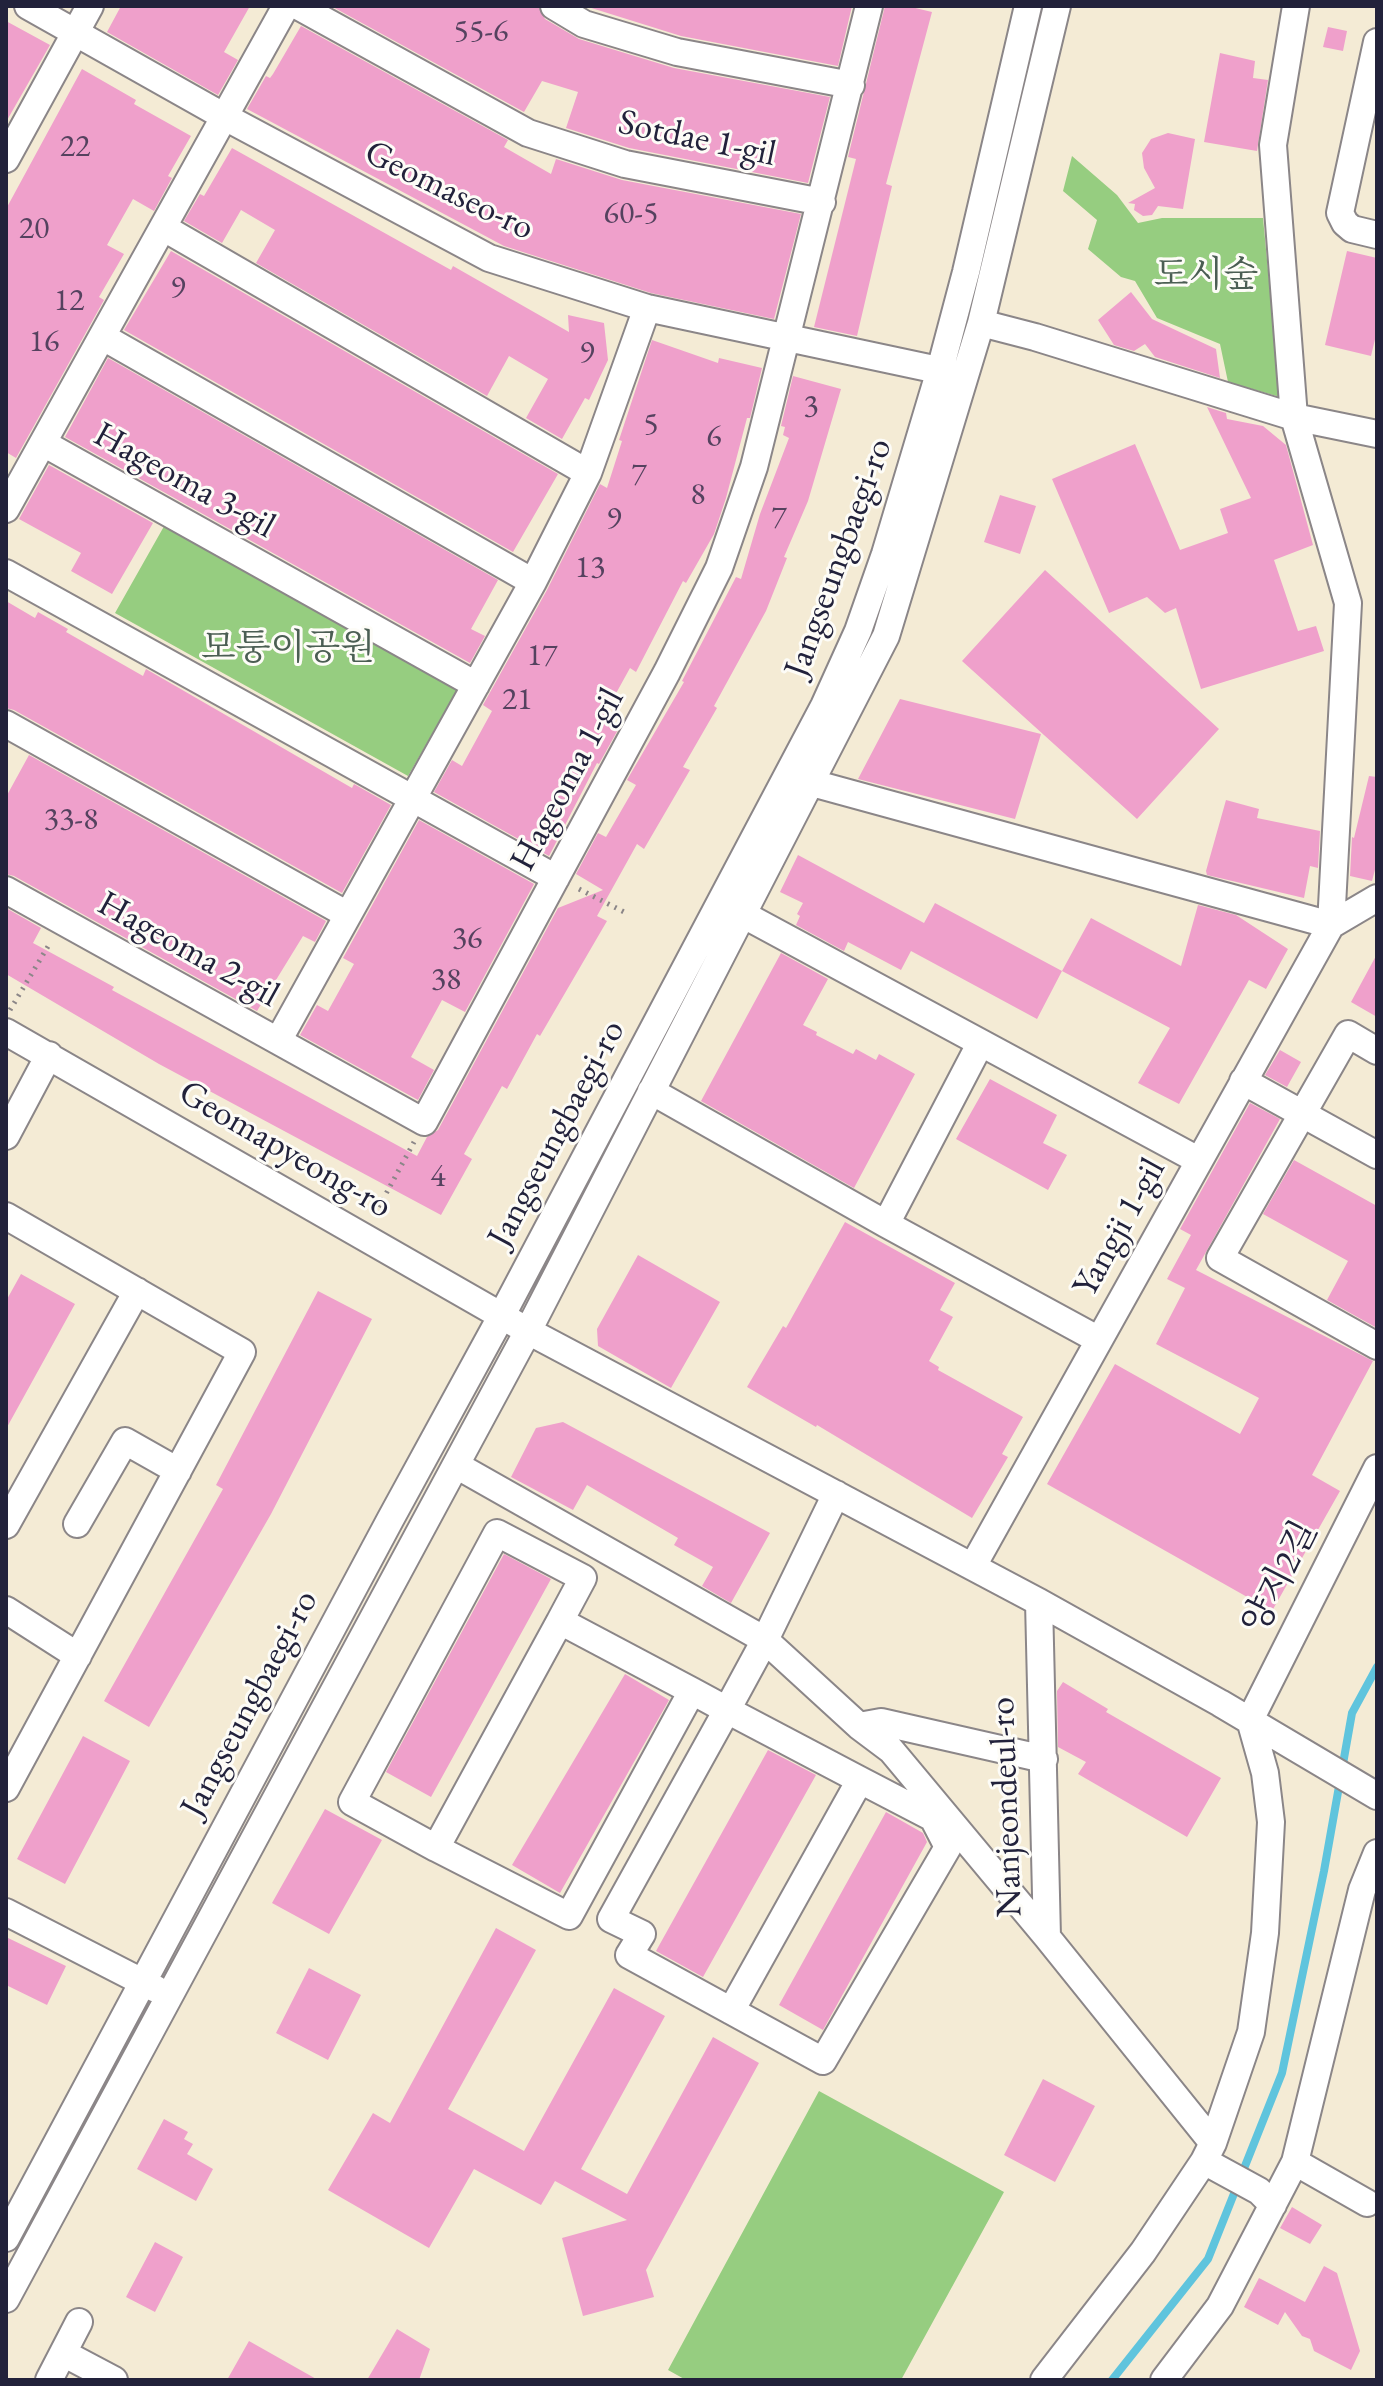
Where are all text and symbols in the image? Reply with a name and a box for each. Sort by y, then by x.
house number: 55-6 [454,13,508,51]
street label: Sotdae 1-gil [614,101,780,177]
house number: 22 [60,128,90,166]
street label: Geomaseo-ro [357,131,541,251]
house number: 60-5 [604,195,658,233]
house number: 20 [19,210,49,248]
park label: 도시숲 [1154,254,1258,298]
house number: 9 [170,269,186,307]
house number: 12 [54,282,84,320]
house number: 16 [29,323,59,361]
house number: 9 [579,334,595,372]
house number: 3 [803,388,819,426]
house number: 5 [643,406,659,444]
street label: Hageoma 3-gil [86,414,282,548]
house number: 6 [706,418,722,456]
street label: Jangseungbaegi-ro [776,433,902,683]
house number: 7 [631,456,647,494]
house number: 8 [690,476,706,514]
house number: 7 [771,499,787,537]
house number: 9 [606,500,622,538]
house number: 13 [575,549,605,587]
park label: 모퉁이공원 [201,627,375,671]
house number: 17 [527,637,557,675]
house number: 21 [502,681,532,719]
street label: Hageoma 1-gil [502,681,634,879]
house number: 33-8 [44,801,98,839]
street label: Hageoma 2-gil [90,883,286,1017]
house number: 36 [452,920,482,958]
house number: 38 [431,961,461,999]
street label: Jangseungbaegi-ro [479,1013,635,1255]
street label: Geomapyeong-ro [171,1072,399,1228]
street label: Yangji 1-gil [1064,1151,1176,1305]
house number: 4 [430,1158,446,1196]
street label: 양지2길 [1234,1514,1328,1642]
street label: Jangseungbaegi-ro [172,1583,328,1825]
street label: Nanjeondeul-ro [982,1696,1032,1918]

